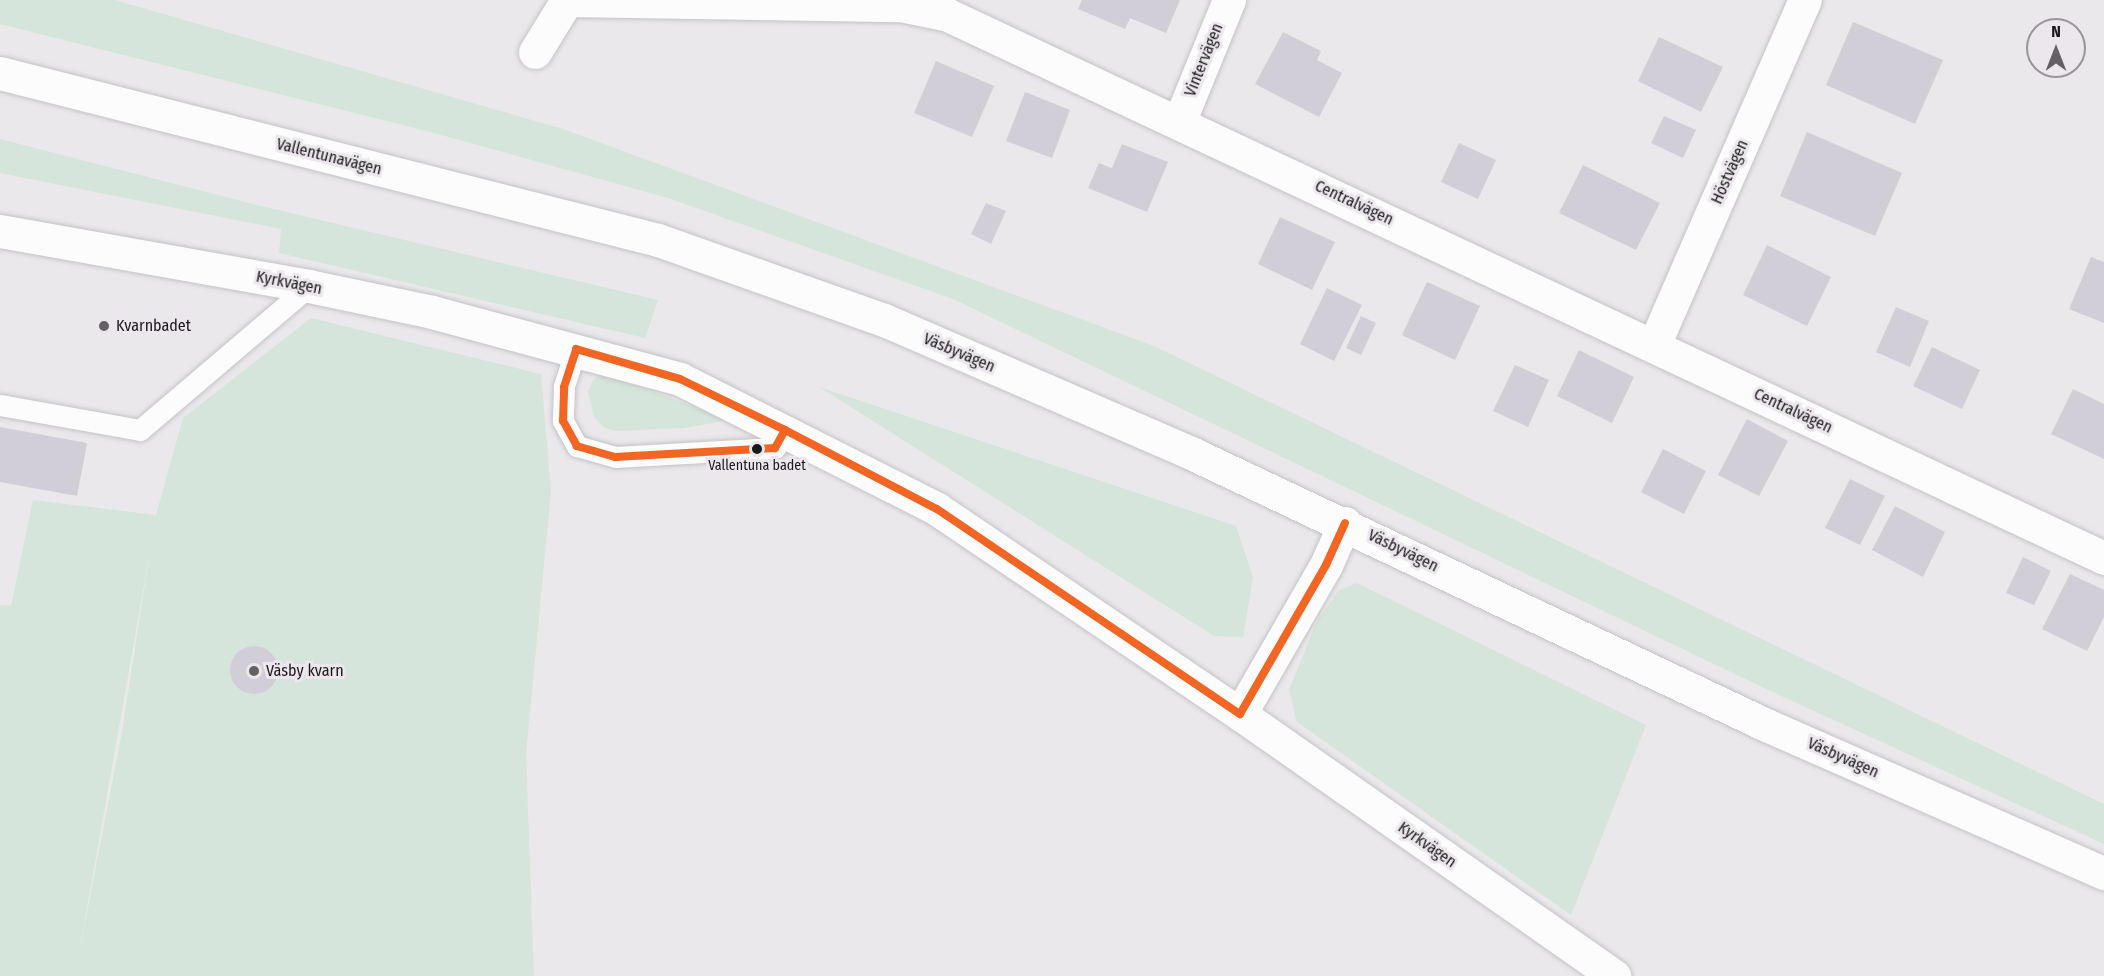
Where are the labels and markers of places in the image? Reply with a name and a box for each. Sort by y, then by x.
place label: Kvarnbadet [116,316,191,336]
marker: Kvarnbadet [97,319,111,333]
marker: Vallentuna badet [751,443,763,455]
place label: Vallentuna badet [708,458,806,474]
place label: Väsby kvarn [266,661,344,681]
marker: Väsby kvarn [247,664,261,678]

